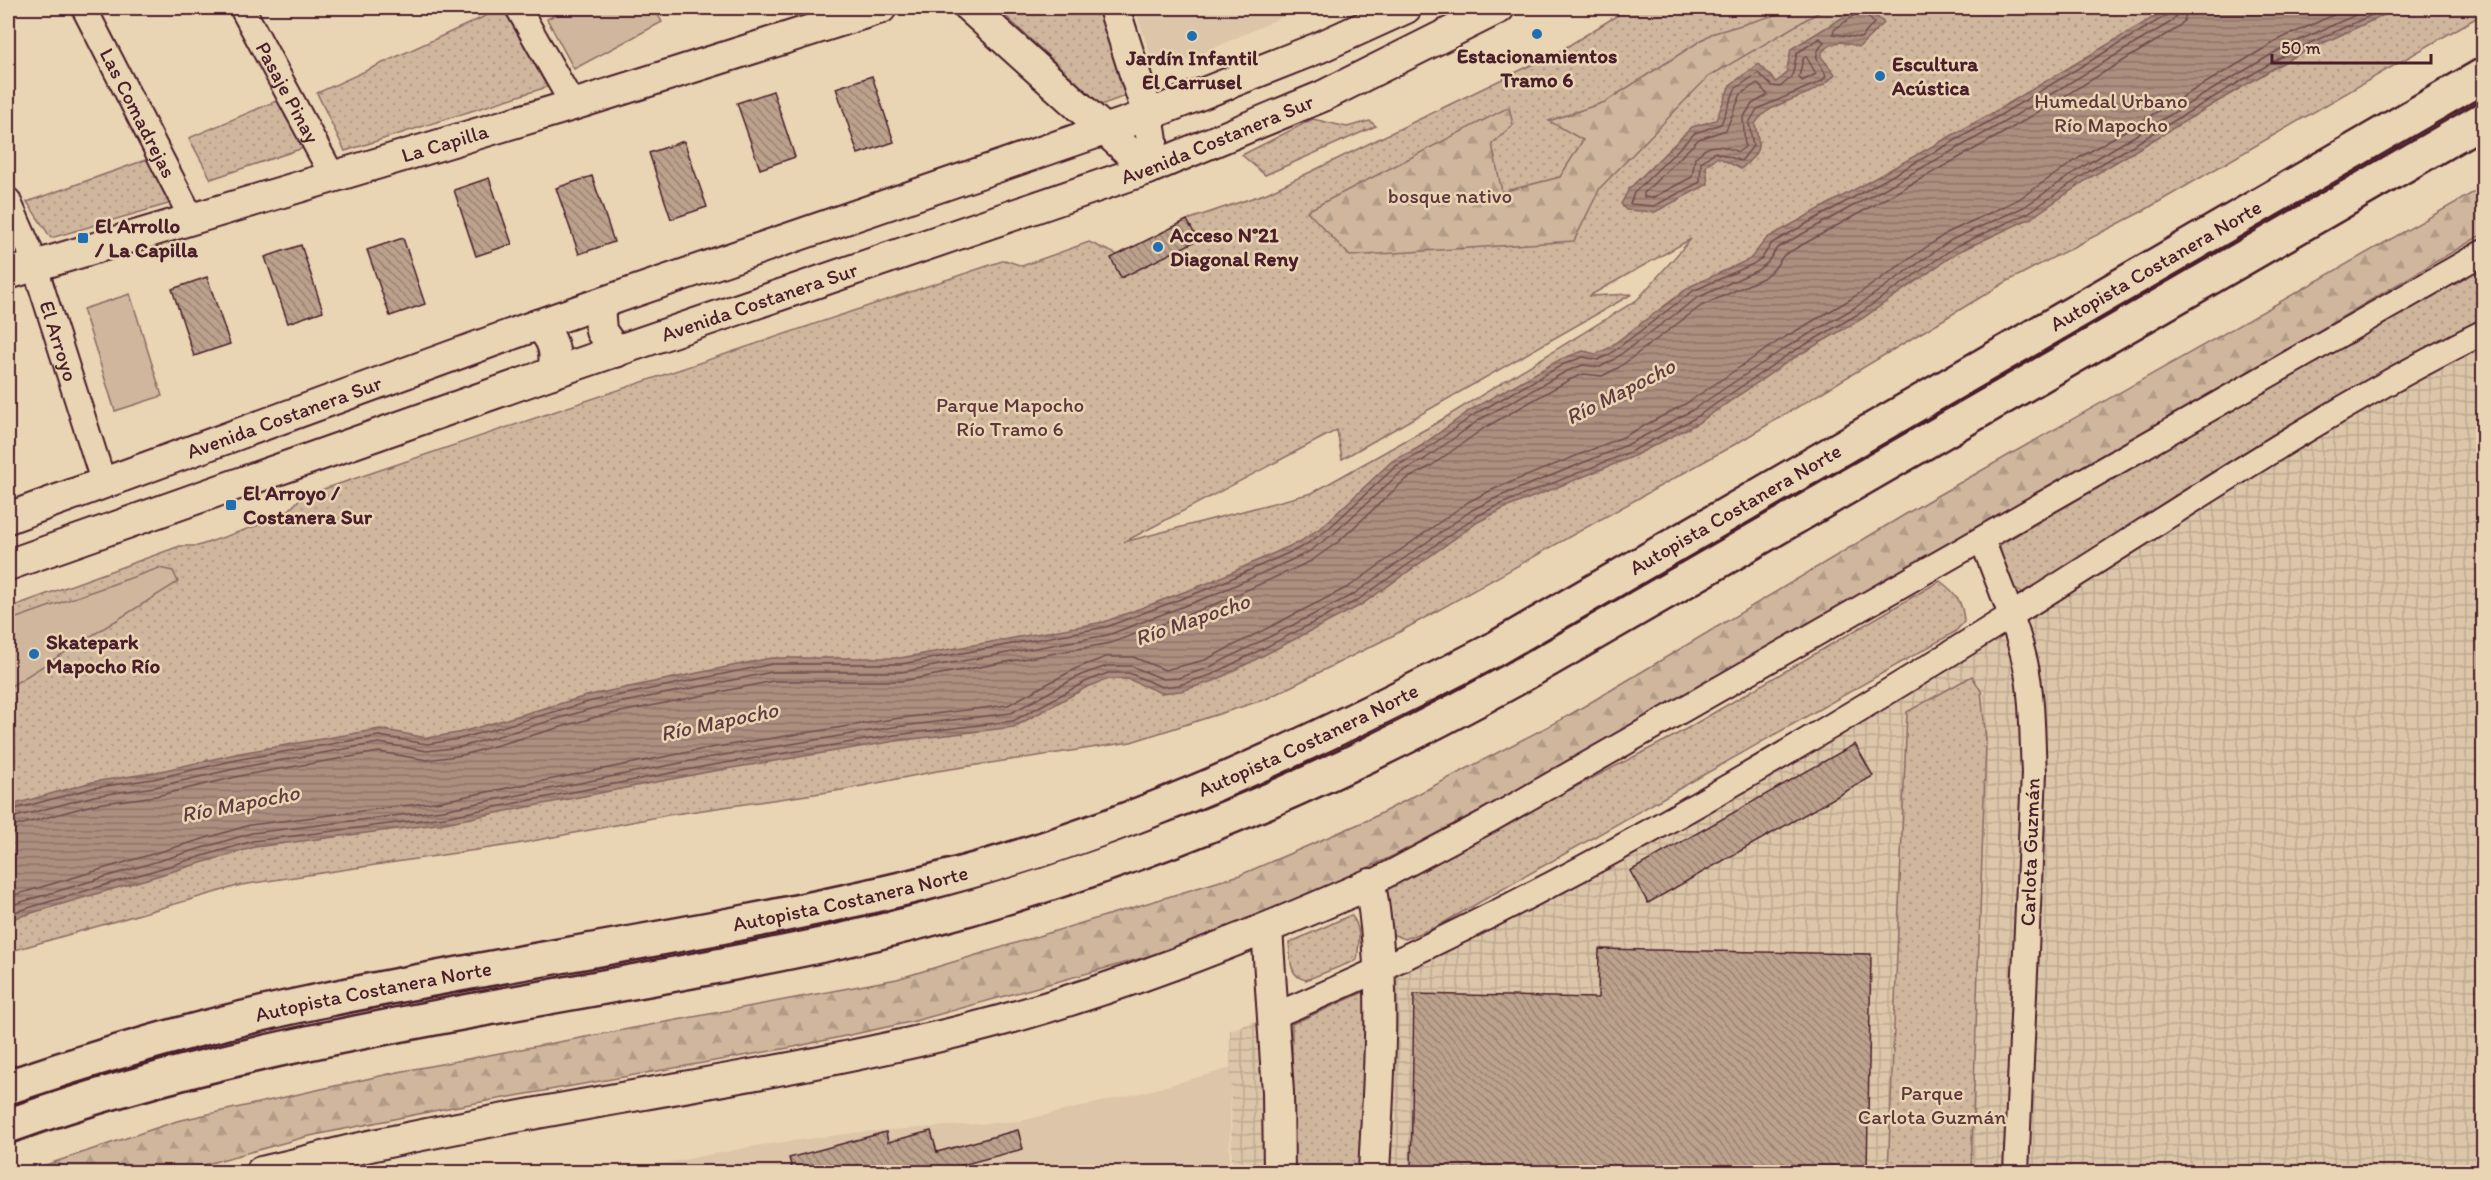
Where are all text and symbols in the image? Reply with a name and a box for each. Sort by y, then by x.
marker: Estacionamientos Tramo 6 [1530,27,1544,41]
scale bar [2272,27,2431,65]
marker: Jardín Infantil El Carrusel [1185,29,1199,43]
street label: Pasaje Pinay [251,37,325,147]
text: 50 m [2281,37,2321,59]
place label: Estacionamientos Tramo 6 [1457,43,1617,92]
street label: Las Comadrejas [95,44,182,182]
place label: Jardín Infantil El Carrusel [1125,45,1259,94]
place label: Escultura Acústica [1891,51,1979,100]
marker: Escultura Acústica [1873,69,1887,83]
street label: Avenida Costanera Sur [1118,88,1317,189]
park label: Humedal Urbano Río Mapocho [2034,88,2188,137]
street label: La Capilla [398,118,491,168]
park label: bosque nativo [1388,183,1512,208]
street label: Autopista Costanera Norte [2045,194,2266,336]
place label: El Arrollo / La Capilla [94,213,199,263]
place label: Acceso N°21 Diagonal Reny [1169,222,1298,272]
marker: El Arrollo / La Capilla [76,231,90,245]
marker: Acceso N°21 Diagonal Reny [1151,240,1165,254]
street label: Avenida Costanera Sur [658,256,861,347]
street label: El Arroyo [35,297,84,384]
water label: Río Mapocho [1561,352,1680,431]
street label: Avenida Costanera Sur [183,370,385,464]
park label: Parque Mapocho Río Tramo 6 [936,392,1084,441]
street label: Autopista Costanera Norte [1625,438,1845,580]
place label: El Arroyo / Costanera Sur [243,480,373,529]
marker: El Arroyo / Costanera Sur [224,498,238,512]
water label: Río Mapocho [1131,587,1254,652]
place label: Skatepark Mapocho Río [46,629,160,679]
marker: Skatepark Mapocho Río [27,647,41,661]
street label: Autopista Costanera Norte [1194,677,1422,802]
water label: Río Mapocho [658,696,781,747]
street label: Carlota Guzmán [2014,777,2045,927]
water label: Río Mapocho [179,779,302,828]
street label: Autopista Costanera Norte [730,860,971,936]
street label: Autopista Costanera Norte [252,955,493,1027]
park label: Parque Carlota Guzmán [1858,1080,2006,1129]

